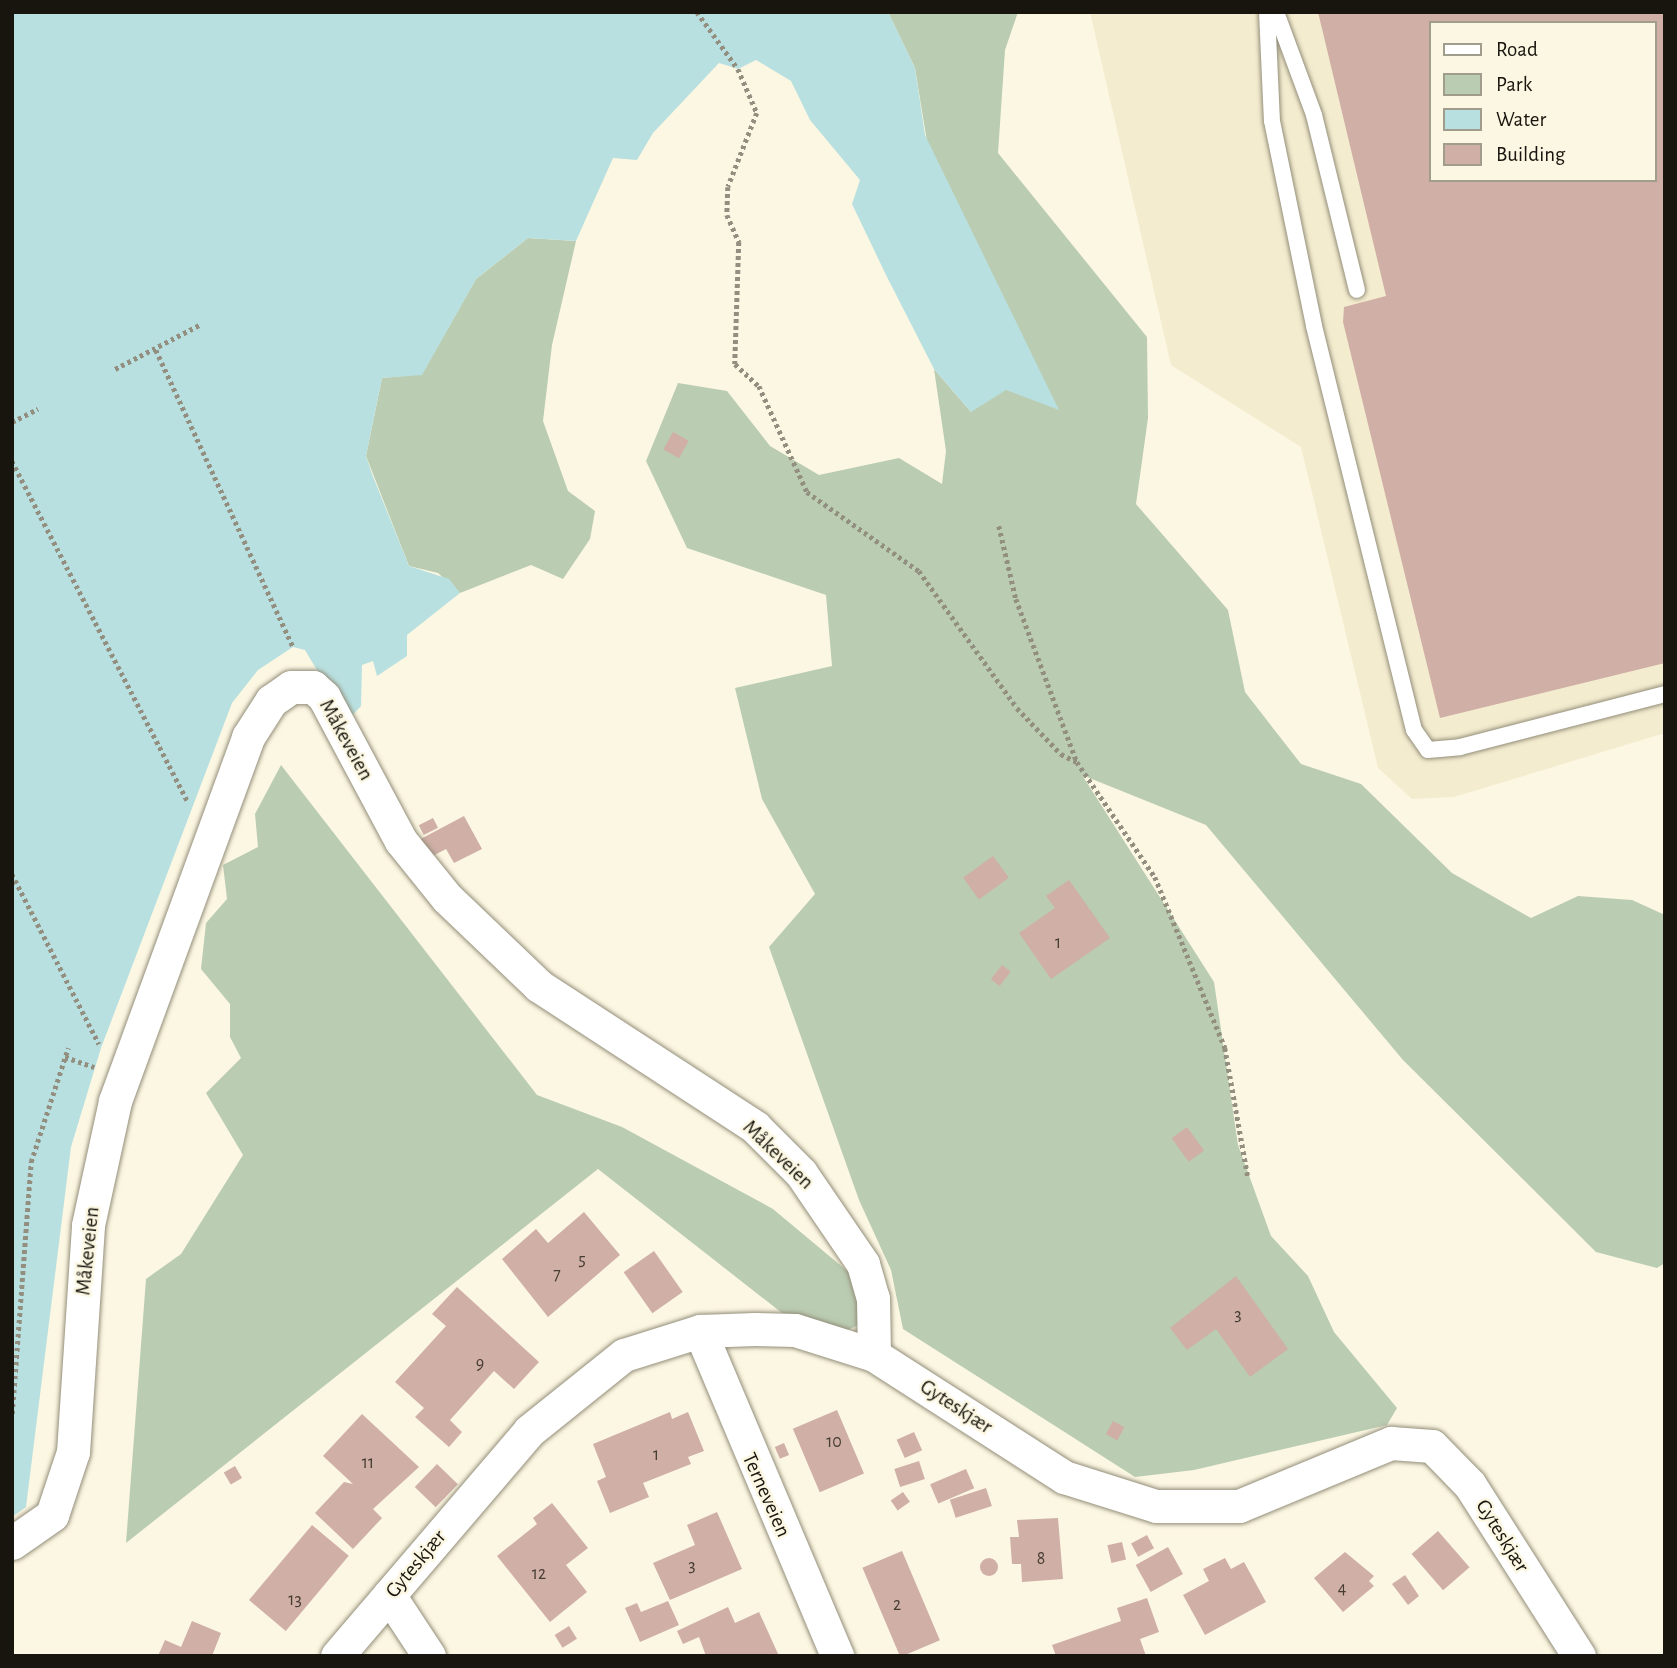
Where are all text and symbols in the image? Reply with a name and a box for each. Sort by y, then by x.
legend [1428,21,1656,182]
text: Road [1496,39,1538,60]
text: Park [1496,74,1532,95]
text: Water [1496,109,1546,130]
text: Building [1496,144,1565,165]
street label: Måkeveien [313,695,379,785]
house number: 1 [1055,932,1061,954]
street label: Måkeveien [737,1115,819,1195]
street label: Måkeveien [71,1206,105,1296]
house number: 5 [578,1249,586,1271]
house number: 7 [553,1264,561,1286]
house number: 3 [1234,1304,1242,1326]
house number: 9 [476,1353,484,1375]
street label: Gyteskjær [915,1374,997,1440]
house number: 10 [826,1431,842,1453]
house number: 1 [653,1444,659,1466]
street label: Terneveien [736,1449,796,1541]
house number: 11 [362,1452,374,1474]
street label: Gyteskjær [1470,1495,1534,1577]
street label: Gyteskjær [380,1525,452,1603]
house number: 8 [1037,1548,1045,1570]
house number: 3 [688,1555,696,1577]
house number: 12 [532,1563,546,1585]
house number: 4 [1338,1578,1346,1600]
house number: 13 [288,1589,302,1611]
house number: 2 [893,1594,901,1616]

